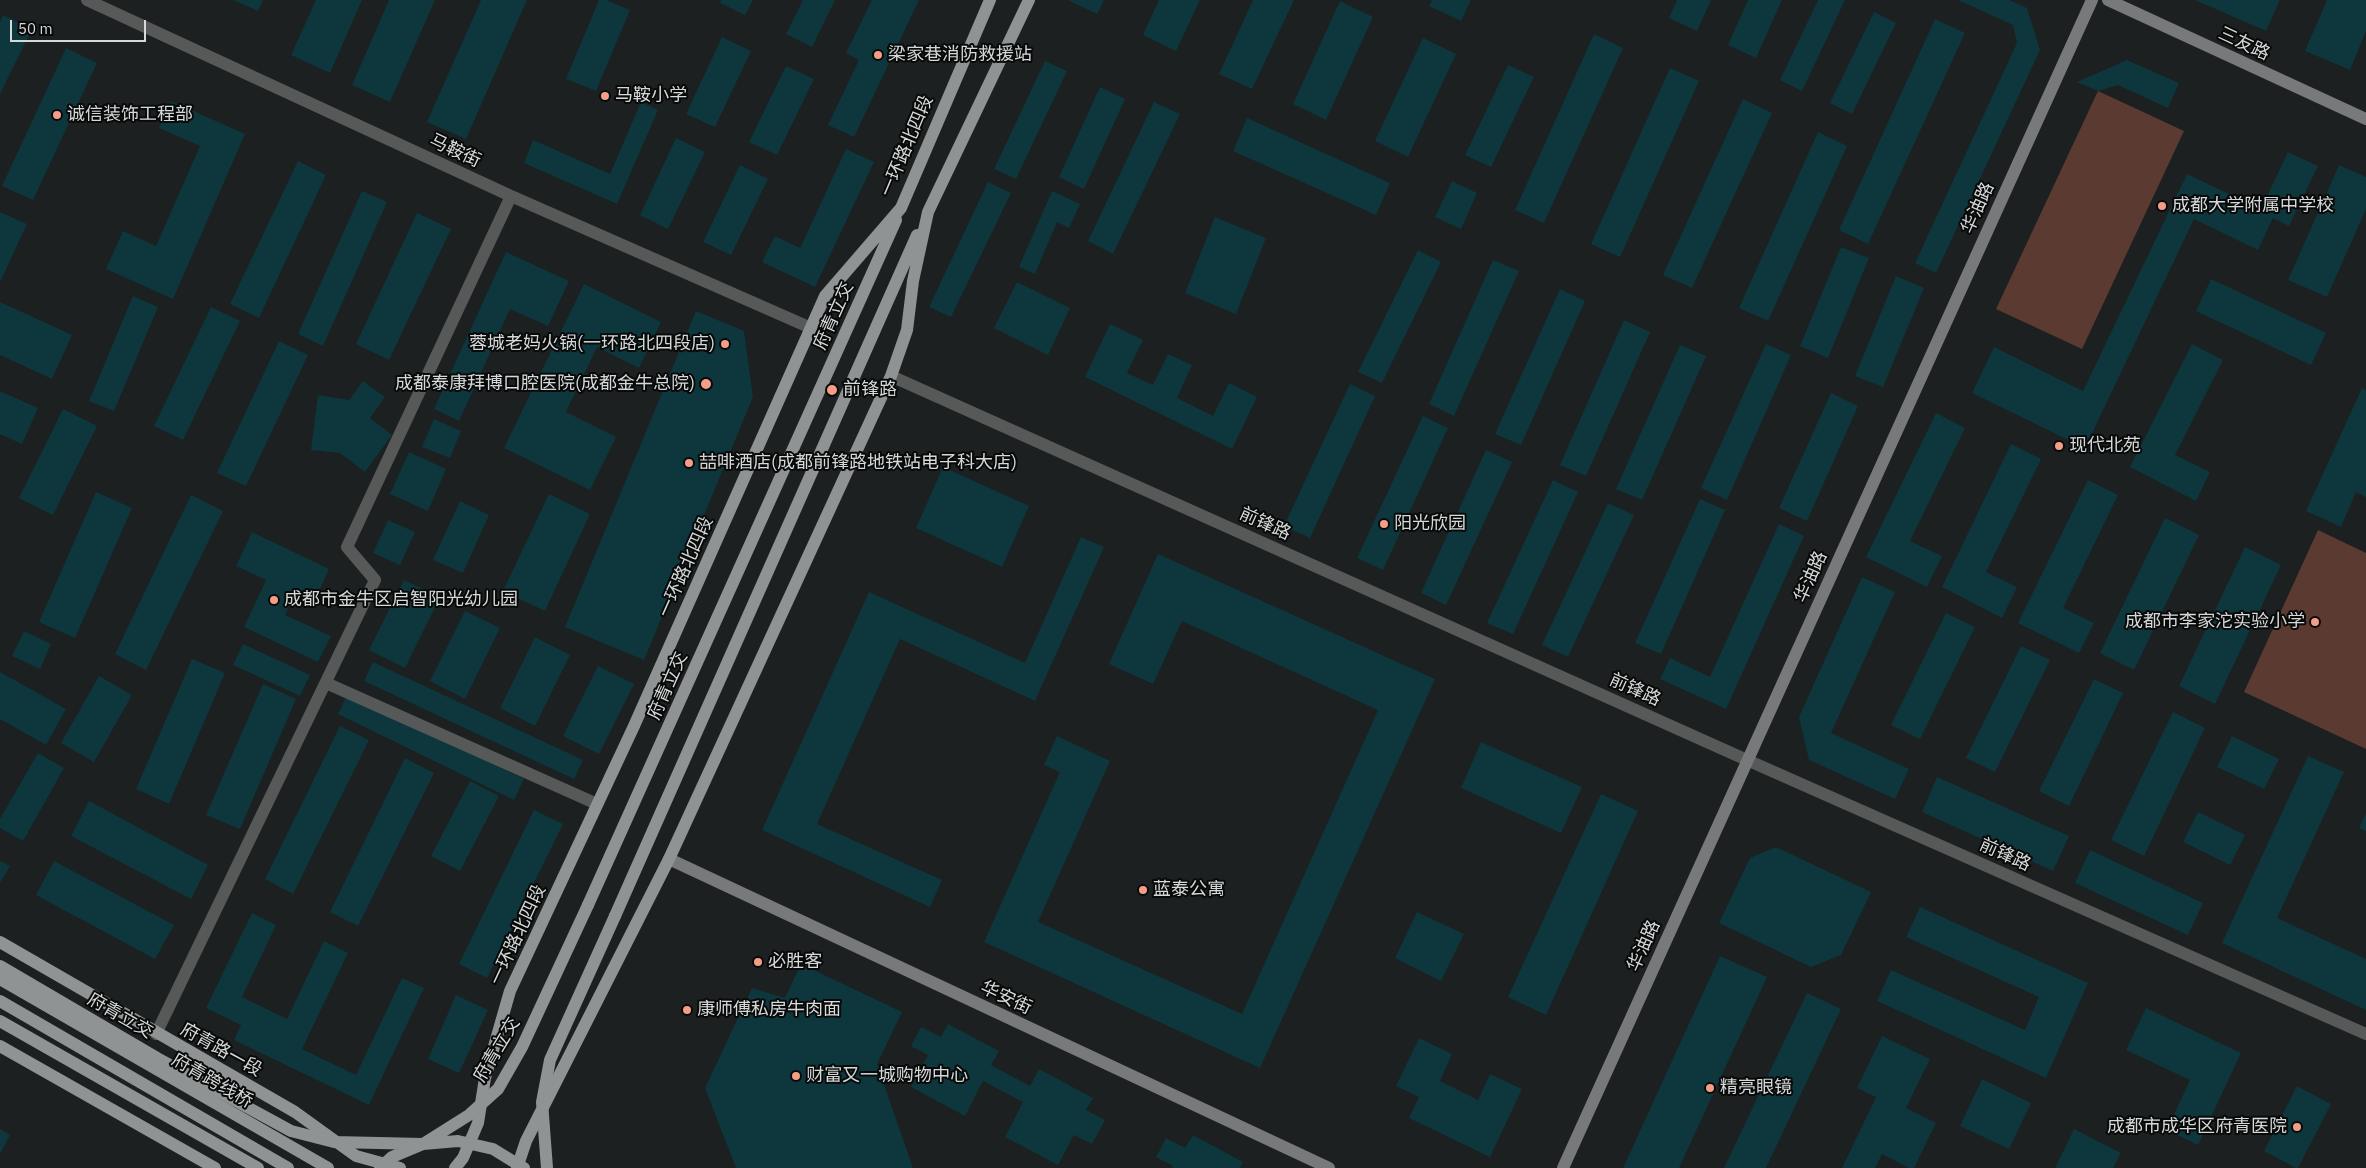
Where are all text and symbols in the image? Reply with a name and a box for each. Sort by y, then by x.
scale bar [12,10,149,42]
text: 50 m [18,19,53,38]
street label: 三友路 [2215,23,2273,65]
place label: 梁家巷消防救援站 [888,44,1032,66]
marker: 梁家巷消防救援站 [872,49,884,61]
place label: 马鞍小学 [615,85,687,107]
marker: 马鞍小学 [599,90,611,102]
street label: 一环路北四段 [876,92,938,200]
place label: 诚信装饰工程部 [67,104,193,126]
marker: 诚信装饰工程部 [51,109,63,121]
street label: 马鞍街 [426,130,484,172]
street label: 华油路 [1957,179,1999,237]
place label: 成都大学附属中学校 [2172,195,2334,217]
marker: 成都大学附属中学校 [2156,200,2168,212]
street label: 府青立交 [809,279,859,353]
place label: 蓉城老妈火锅(一环路北四段店) [469,333,715,355]
marker: 蓉城老妈火锅(一环路北四段店) [719,338,731,350]
place label: 成都泰康拜博口腔医院(成都金牛总院) [395,373,695,395]
marker: 成都泰康拜博口腔医院(成都金牛总院) [699,377,713,391]
place label: 前锋路 [843,379,897,401]
marker: 前锋路 [825,383,839,397]
place label: 现代北苑 [2069,435,2141,457]
marker: 现代北苑 [2053,440,2065,452]
place label: 喆啡酒店(成都前锋路地铁站电子科大店) [699,452,1017,474]
marker: 喆啡酒店(成都前锋路地铁站电子科大店) [683,457,695,469]
street label: 前锋路 [1236,503,1294,545]
street label: 一环路北四段 [654,513,718,621]
place label: 阳光欣园 [1394,513,1466,535]
marker: 阳光欣园 [1378,518,1390,530]
street label: 华油路 [1790,548,1832,606]
place label: 成都市金牛区启智阳光幼儿园 [284,589,518,611]
marker: 成都市金牛区启智阳光幼儿园 [268,594,280,606]
place label: 成都市李家沱实验小学 [2125,611,2305,633]
marker: 成都市李家沱实验小学 [2309,616,2321,628]
street label: 府青立交 [643,649,693,723]
street label: 前锋路 [1606,669,1664,711]
street label: 前锋路 [1976,834,2034,876]
place label: 蓝泰公寓 [1153,879,1225,901]
street label: 一环路北四段 [485,881,551,989]
marker: 蓝泰公寓 [1137,884,1149,896]
street label: 华油路 [1623,917,1665,975]
place label: 必胜客 [768,951,822,973]
marker: 必胜客 [752,956,764,968]
street label: 华安街 [977,977,1035,1019]
street label: 府青立交 [83,989,157,1043]
place label: 康师傅私房牛肉面 [697,999,841,1021]
marker: 康师傅私房牛肉面 [681,1004,693,1016]
street label: 府青立交 [469,1014,525,1086]
street label: 府青路一段 [176,1019,266,1081]
street label: 府青跨线桥 [168,1049,256,1113]
place label: 财富又一城购物中心 [806,1065,968,1087]
marker: 财富又一城购物中心 [790,1070,802,1082]
place label: 精亮眼镜 [1720,1077,1792,1099]
marker: 精亮眼镜 [1704,1082,1716,1094]
place label: 成都市成华区府青医院 [2107,1116,2287,1138]
marker: 成都市成华区府青医院 [2291,1121,2303,1133]

